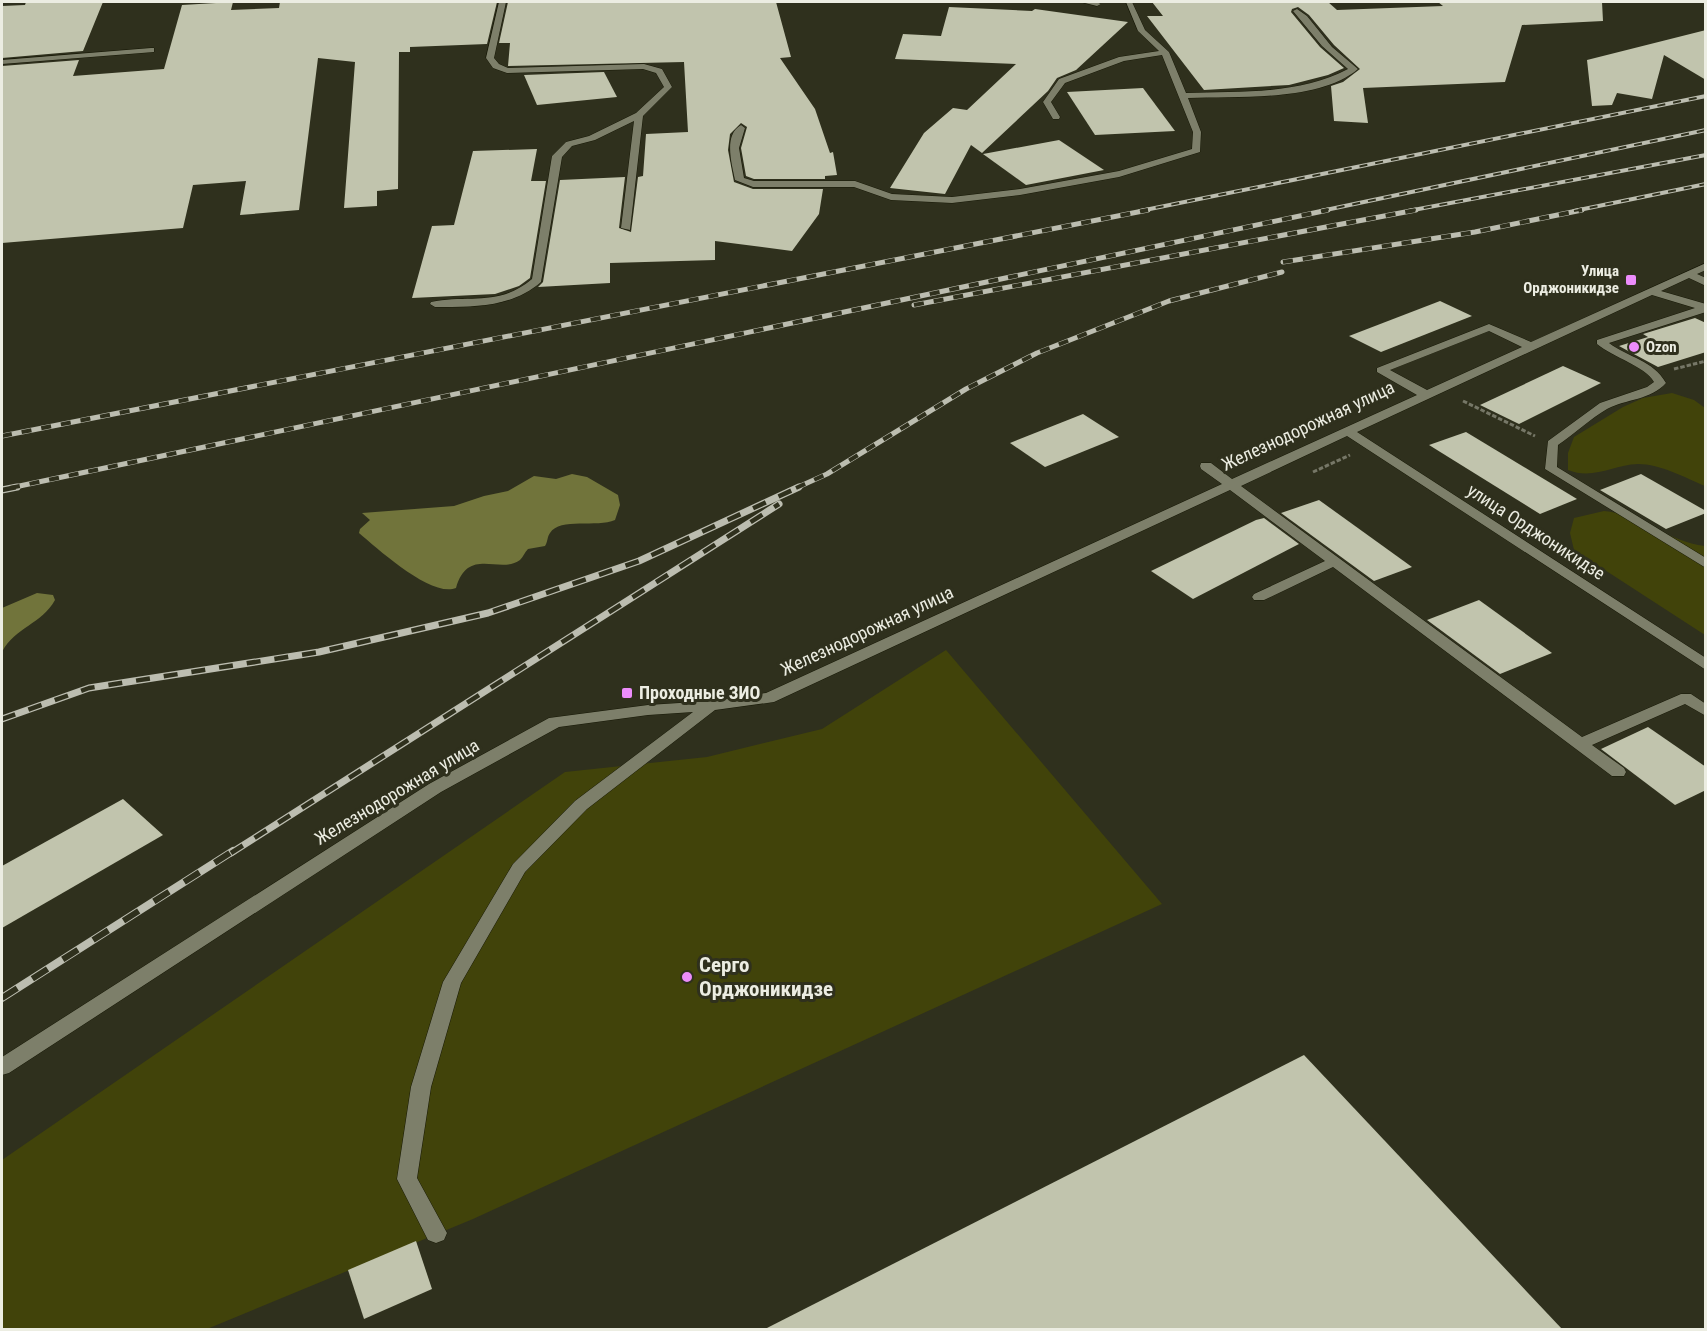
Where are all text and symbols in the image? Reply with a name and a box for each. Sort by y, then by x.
place label: Улица Орджоникидзе [1523,262,1619,297]
marker: Улица Орджоникидзе [1624,273,1638,287]
place label: Ozon [1646,338,1677,356]
marker: Ozon [1627,340,1641,354]
street label: Железнодорожная улица [1218,376,1397,475]
street label: улица Орджоникидзе [1463,479,1609,584]
street label: Железнодорожная улица [777,581,956,680]
place label: Проходные ЗИО [639,682,760,703]
marker: Проходные ЗИО [620,686,634,700]
street label: Железнодорожная улица [311,734,483,849]
place label: Серго Орджоникидзе [699,953,833,1001]
marker: Серго Орджоникидзе [680,970,694,984]

